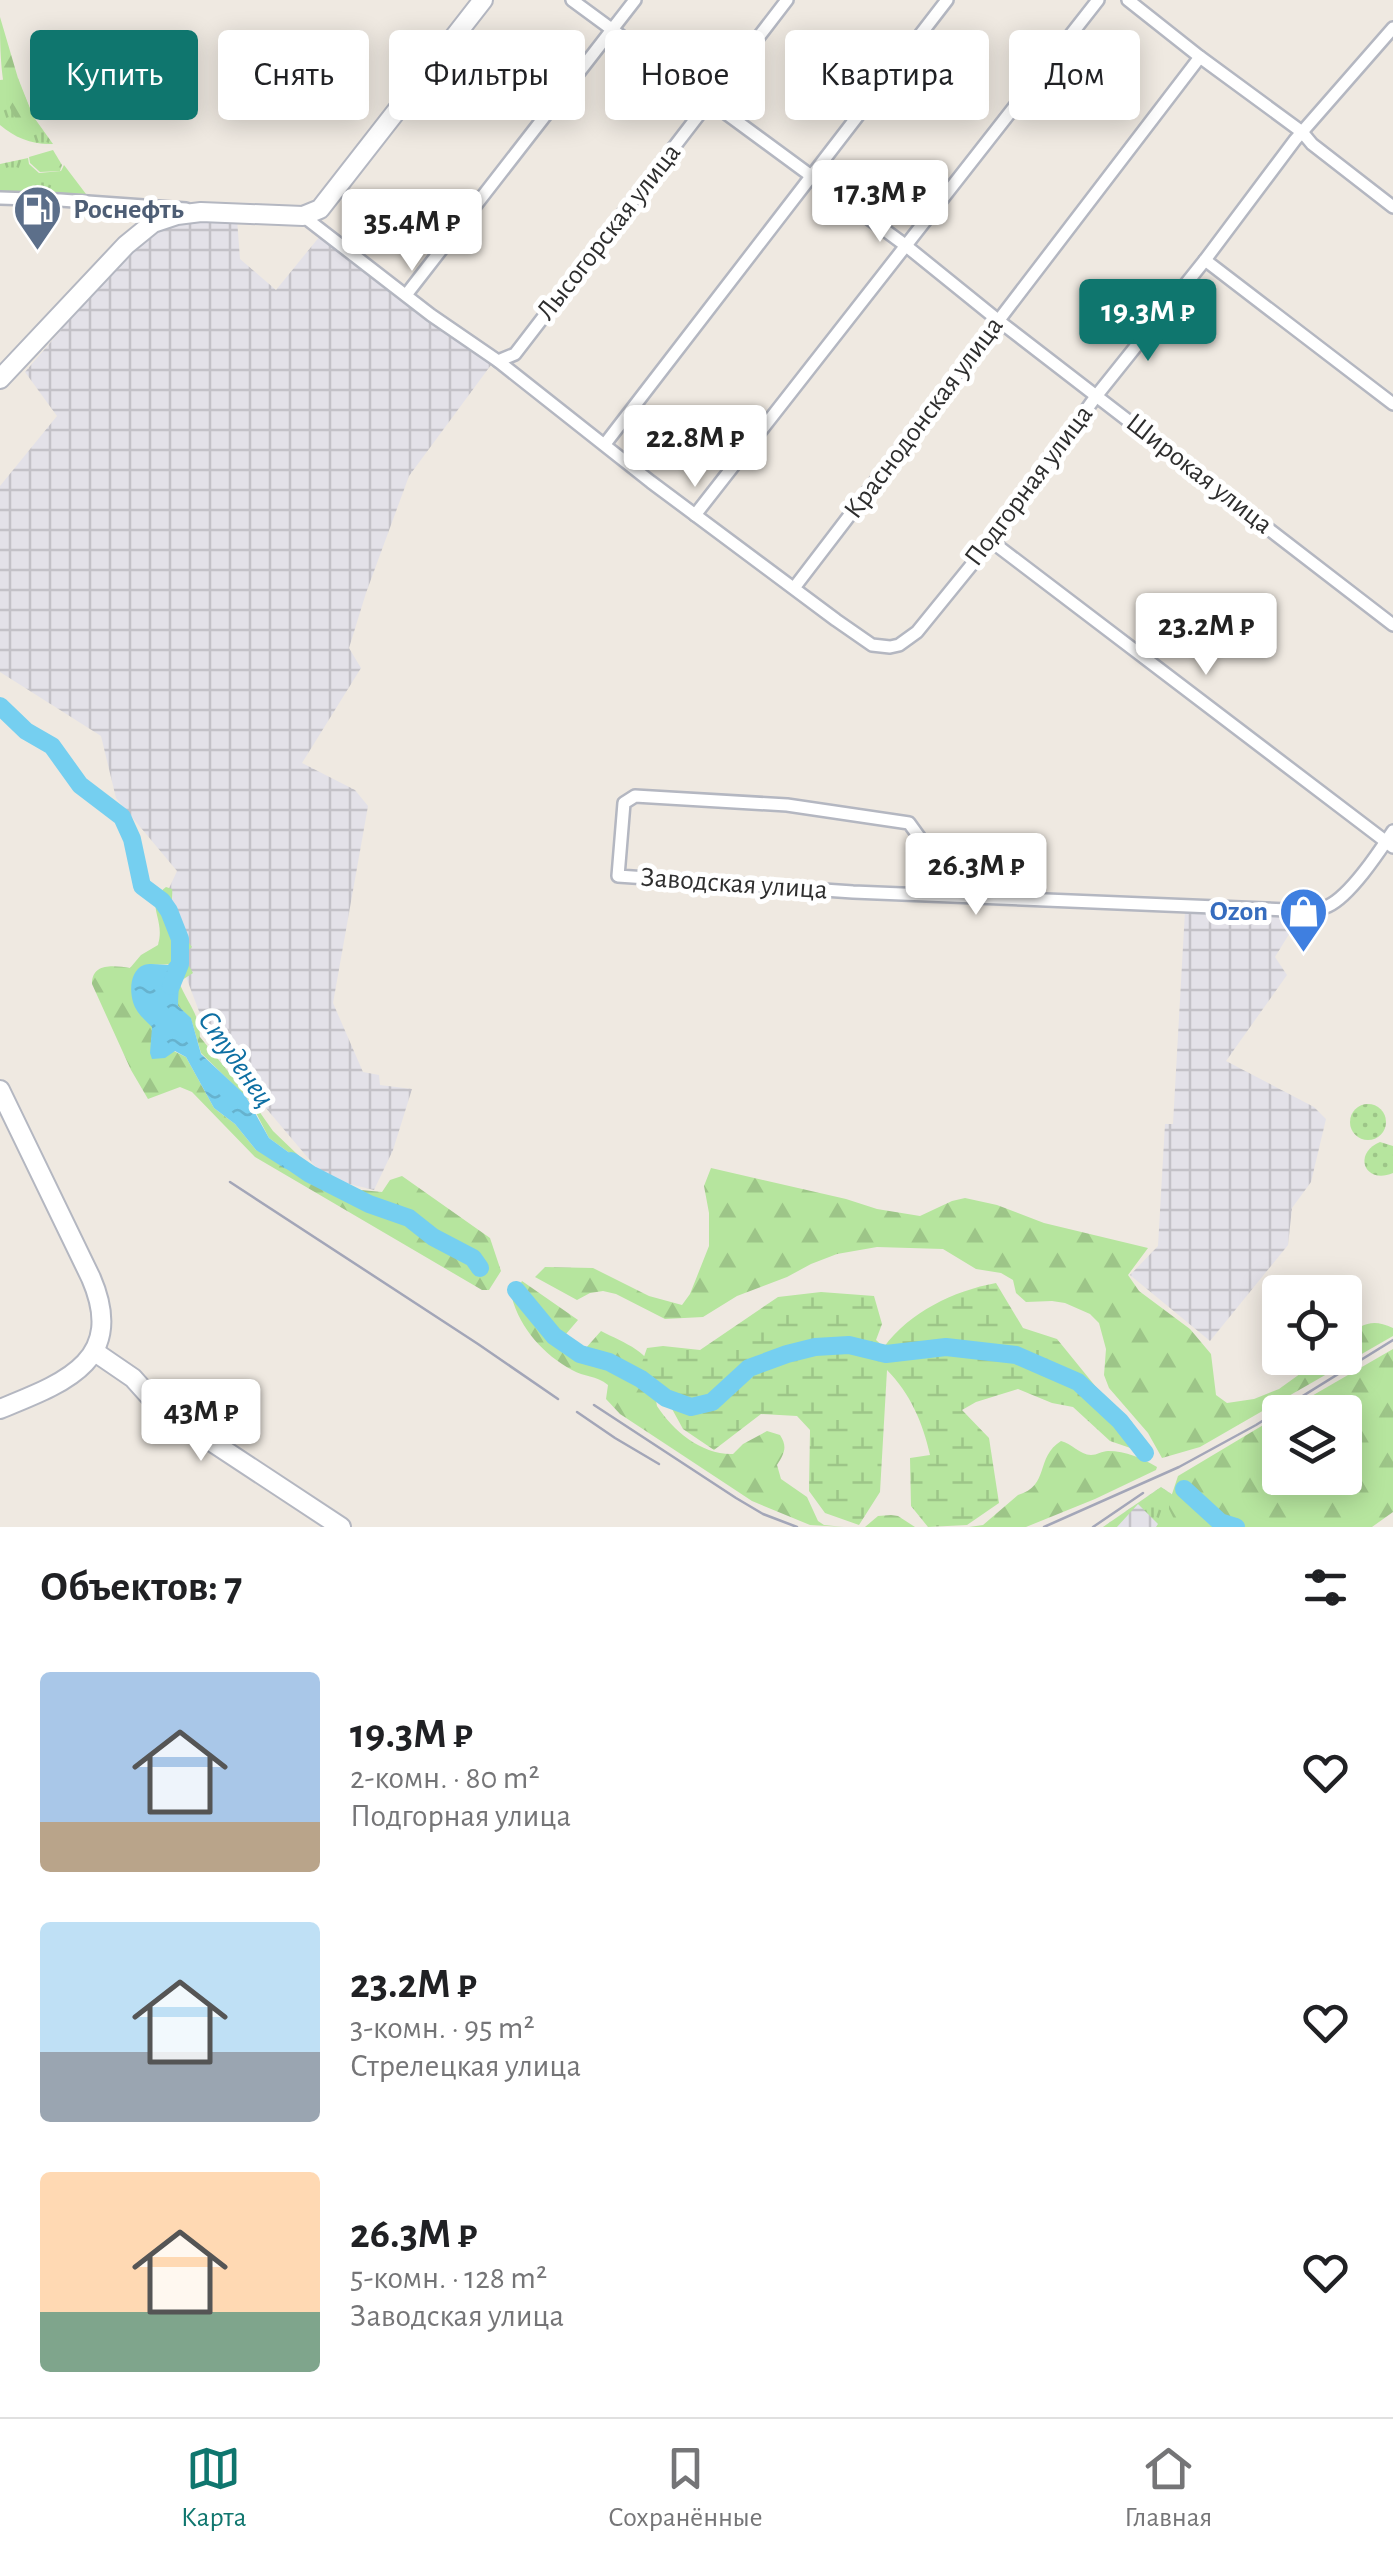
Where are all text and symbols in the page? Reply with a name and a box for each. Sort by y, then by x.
chip: Купить [30,30,198,120]
chip: Снять [218,30,369,120]
chip: Фильтры [389,30,585,120]
chip: Новое [605,30,765,120]
chip: Квартира [785,30,989,120]
chip: Дом [1009,30,1140,120]
street label: Лысогорская улица [532,138,686,325]
pin: 17.3M ₽ [788,160,972,245]
text: 17.3M ₽ [834,176,926,208]
fuel station icon: Роснефть [12,184,64,252]
pin: 35.4M ₽ [320,189,504,274]
place label: Роснефть [73,196,184,224]
text: 35.4M ₽ [364,205,460,237]
pin: 19.3M ₽ [1056,279,1240,364]
text: 19.3M ₽ [1101,295,1195,327]
street label: Краснодонская улица [839,312,1009,524]
street label: Подгорная улица [960,400,1099,572]
pin: 22.8M ₽ [603,405,787,490]
street label: Широкая улица [1121,408,1278,540]
text: 22.8M ₽ [646,421,744,453]
pin: 23.2M ₽ [1114,593,1298,678]
text: 23.2M ₽ [1158,609,1254,641]
pin: 26.3M ₽ [884,833,1068,918]
text: 26.3M ₽ [928,849,1024,881]
street label: Заводская улица [640,863,829,905]
shop icon: Ozon [1277,886,1329,954]
place label: Ozon [1210,898,1268,926]
water label: Студенец [192,1005,280,1113]
map controls [1262,1275,1362,1495]
button: locate [1262,1275,1362,1375]
pin: 43M ₽ [131,1379,271,1464]
text: 43M ₽ [163,1395,239,1427]
button: layers [1262,1395,1362,1495]
icon: filters [1298,1560,1353,1615]
text: Объектов: 7 [40,1566,242,1608]
icon: home [120,1712,240,1832]
text: 19.3M ₽ [350,1713,473,1755]
icon: heart [1298,1745,1353,1800]
text: 2-комн. · 80 m² [350,1762,540,1794]
text: Подгорная улица [350,1800,571,1832]
icon: home [120,1962,240,2082]
text: 23.2M ₽ [350,1963,477,2005]
icon: heart [1298,1995,1353,2050]
text: 3-комн. · 95 m² [350,2012,535,2044]
text: Стрелецкая улица [350,2050,581,2082]
icon: home [120,2212,240,2332]
text: 26.3M ₽ [350,2213,477,2255]
icon: heart [1298,2245,1353,2300]
text: 5-комн. · 128 m² [350,2262,547,2294]
text: Заводская улица [350,2300,564,2332]
tab: Карта [181,2441,246,2535]
tab: Сохранённые [608,2441,763,2535]
tab: Главная [1124,2441,1212,2535]

